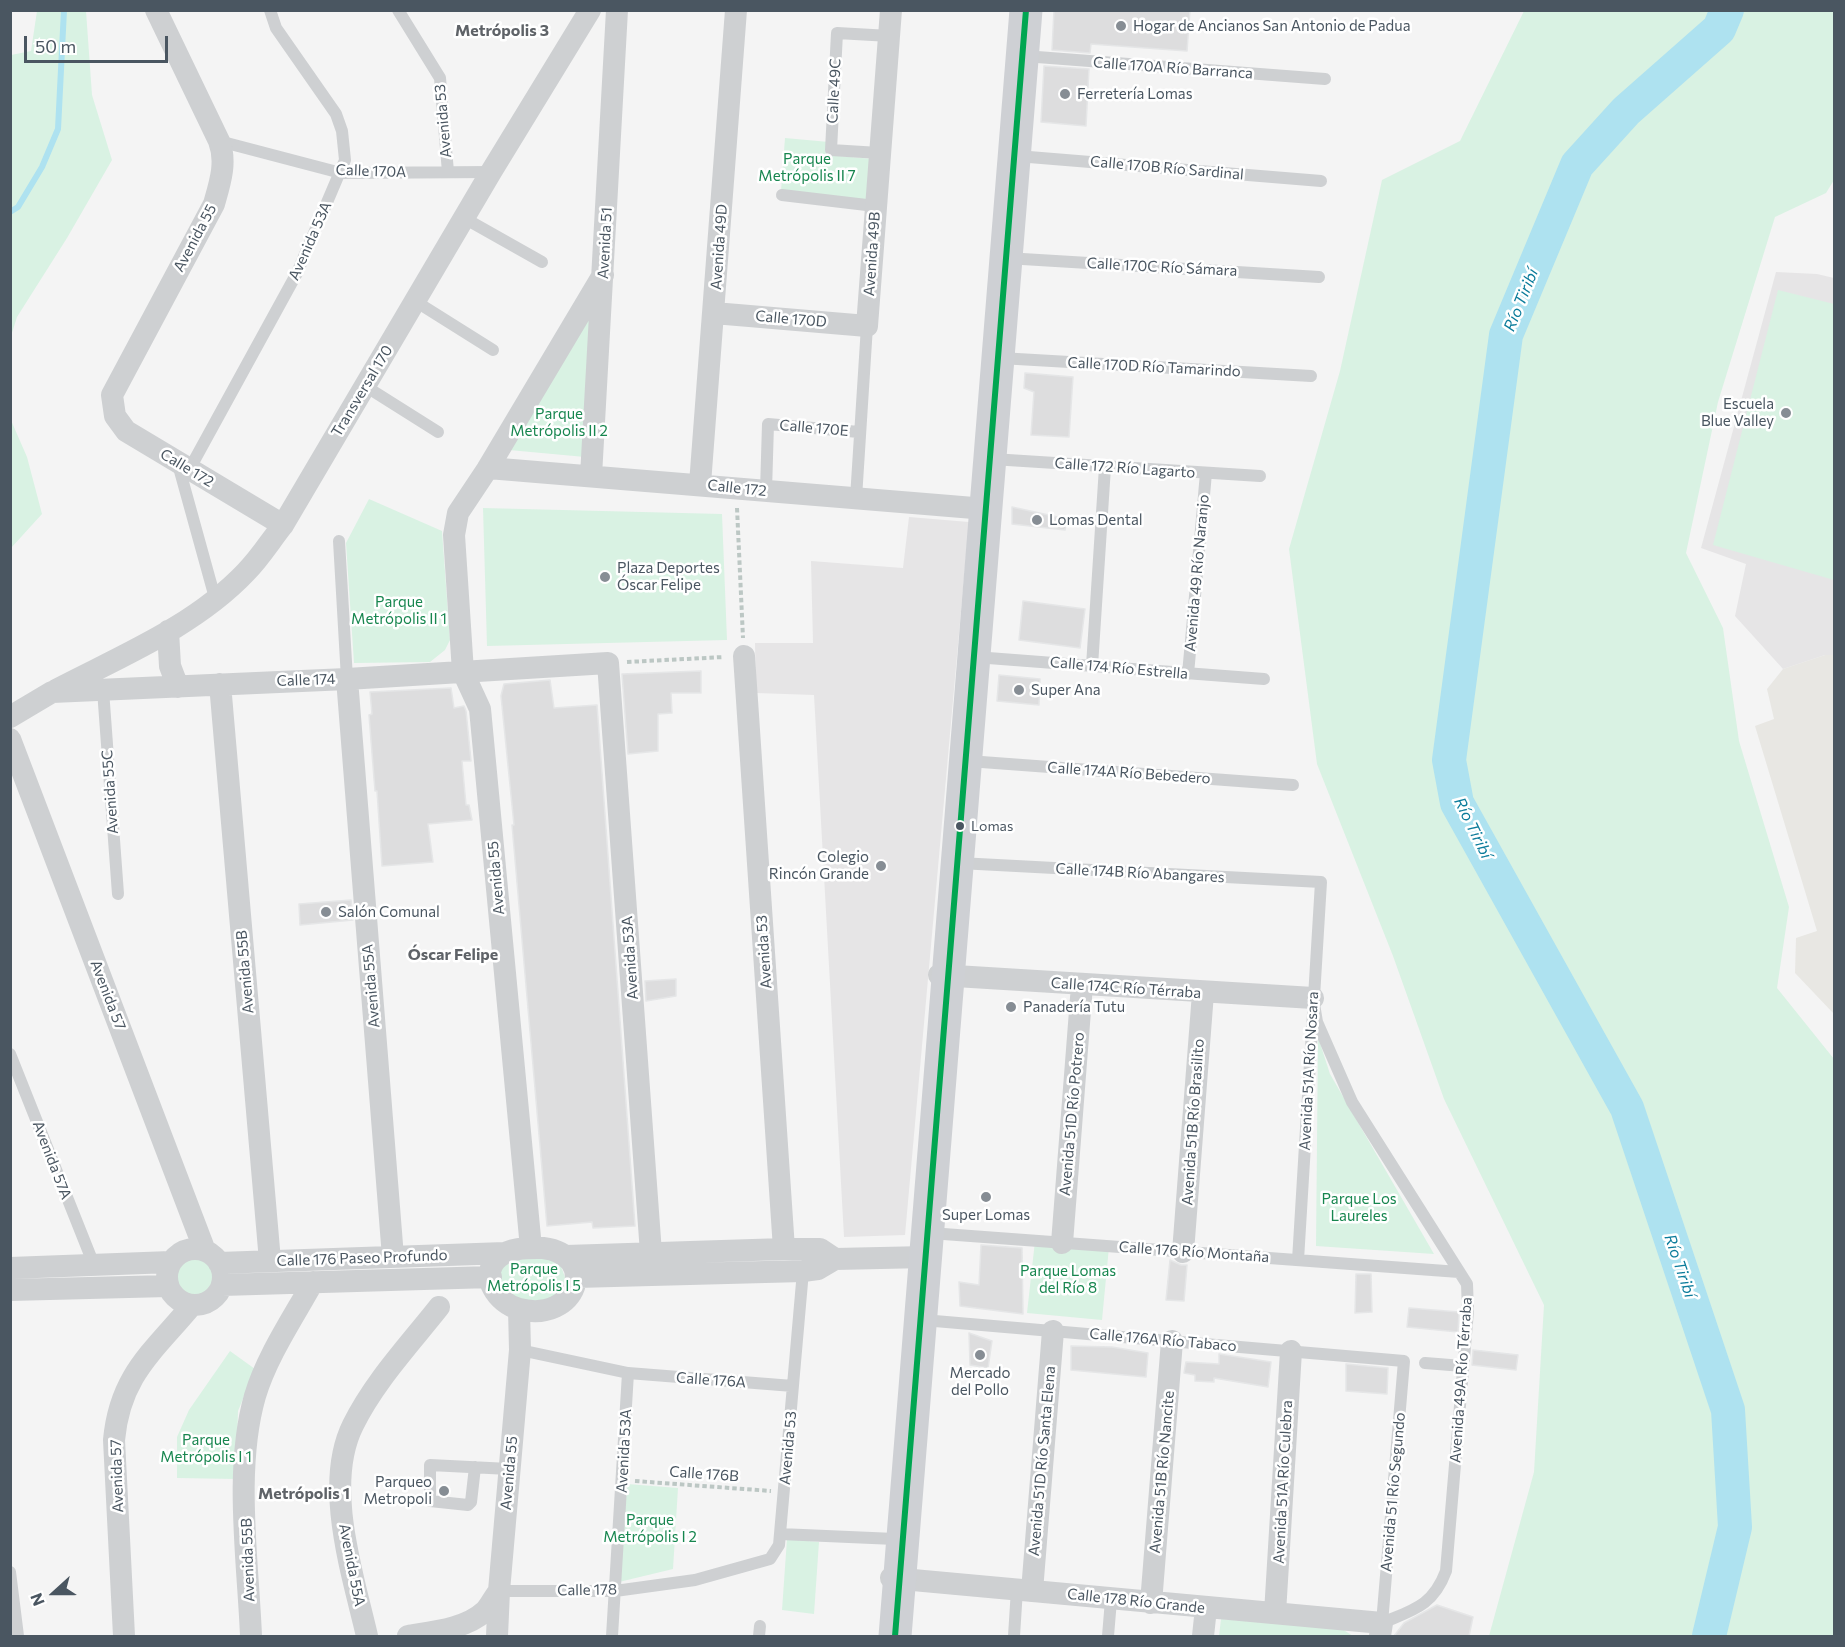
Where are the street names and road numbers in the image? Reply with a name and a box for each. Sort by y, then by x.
street label: Calle 170A Río Barranca [1092,53,1254,83]
street label: Calle 49C [823,58,845,124]
street label: Avenida 53 [431,83,455,159]
street label: Calle 170B Río Sardinal [1089,152,1245,184]
street label: Calle 170A [335,161,407,181]
street label: Avenida 53A [285,199,335,283]
street label: Avenida 55 [170,201,220,275]
street label: Avenida 49D [707,203,731,291]
street label: Avenida 51 [594,207,616,279]
street label: Avenida 49B [860,211,884,297]
street label: Calle 170C Río Sámara [1086,254,1238,280]
street label: Calle 170D [755,307,827,331]
street label: Transversal 170 [328,342,396,440]
street label: Calle 170D Río Tamarindo [1067,353,1241,381]
street label: Calle 170E [779,416,849,440]
street label: Calle 172 [157,445,217,491]
street label: Calle 172 Río Lagarto [1054,454,1196,482]
street label: Calle 172 [707,476,767,500]
street label: Avenida 49 Río Naranjo [1181,494,1213,652]
street label: Calle 174 Río Estrella [1049,653,1189,683]
street label: Calle 174 [276,670,336,690]
street label: Avenida 55C [98,749,122,835]
street label: Calle 174A Río Bebedero [1047,758,1211,788]
street label: Avenida 55 [484,840,508,916]
street label: Calle 174B Río Abangares [1055,860,1225,886]
street label: Avenida 53 [752,914,776,990]
street label: Avenida 53A [618,915,642,1001]
street label: Avenida 55B [232,929,258,1015]
street label: Avenida 55A [358,943,384,1029]
street label: Avenida 57 [86,957,130,1033]
street label: Calle 174C Río Térraba [1050,974,1202,1002]
street label: Avenida 51A Río Nosara [1296,991,1322,1151]
street label: Avenida 51D Río Potrero [1056,1031,1088,1197]
street label: Avenida 51B Río Brasilito [1178,1038,1208,1206]
street label: Avenida 57A [29,1118,75,1202]
street label: Calle 176 Río Montaña [1118,1238,1270,1266]
street label: Calle 176 Paseo Profundo [276,1246,448,1270]
street label: Avenida 49A Río Térraba [1446,1296,1476,1464]
street label: Calle 176A Río Tabaco [1089,1325,1237,1355]
street label: Avenida 51D Río Santa Elena [1025,1365,1059,1557]
street label: Calle 176A [675,1369,747,1391]
street label: Avenida 51B Río Nancite [1146,1390,1178,1554]
street label: Avenida 51A Río Culebra [1270,1400,1296,1564]
street label: Avenida 53A [613,1409,635,1493]
street label: Avenida 53 [776,1410,800,1486]
street label: Avenida 51 Río Segundo [1377,1412,1409,1572]
street label: Avenida 55 [497,1435,521,1511]
street label: Avenida 57 [107,1439,127,1513]
street label: Calle 176B [669,1463,739,1485]
street label: Avenida 55B [238,1518,258,1602]
street label: Avenida 55A [335,1522,369,1608]
street label: Calle 178 [557,1580,617,1600]
street label: Calle 178 Río Grande [1066,1585,1206,1617]

